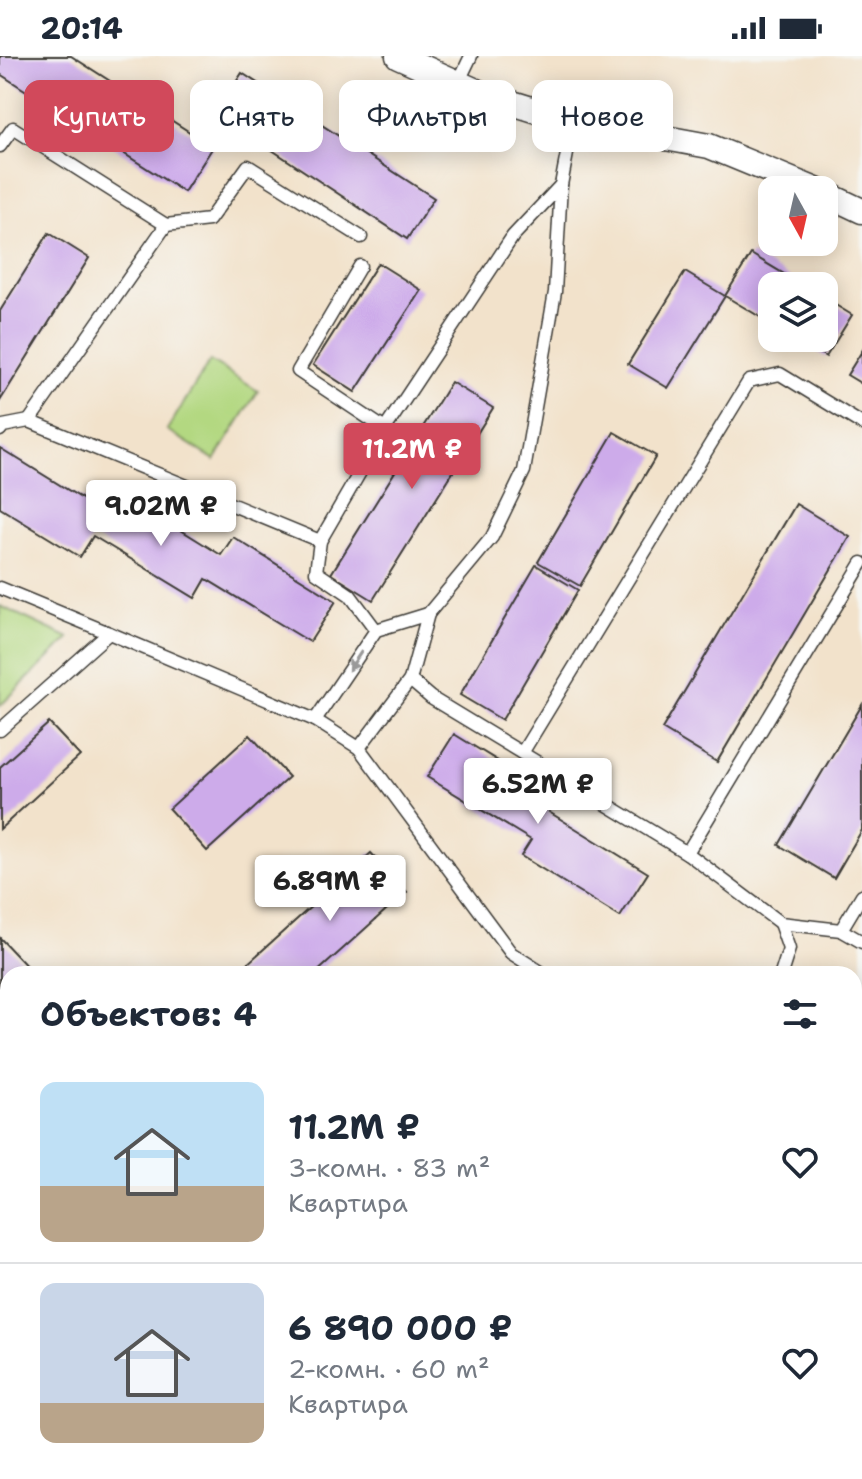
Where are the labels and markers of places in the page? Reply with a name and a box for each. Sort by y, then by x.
pin: 11.2M ₽ [338,423,486,491]
pin: 9.02M ₽ [87,480,235,548]
pin: 6.52M ₽ [464,758,612,826]
pin: 6.89M ₽ [256,855,404,923]

